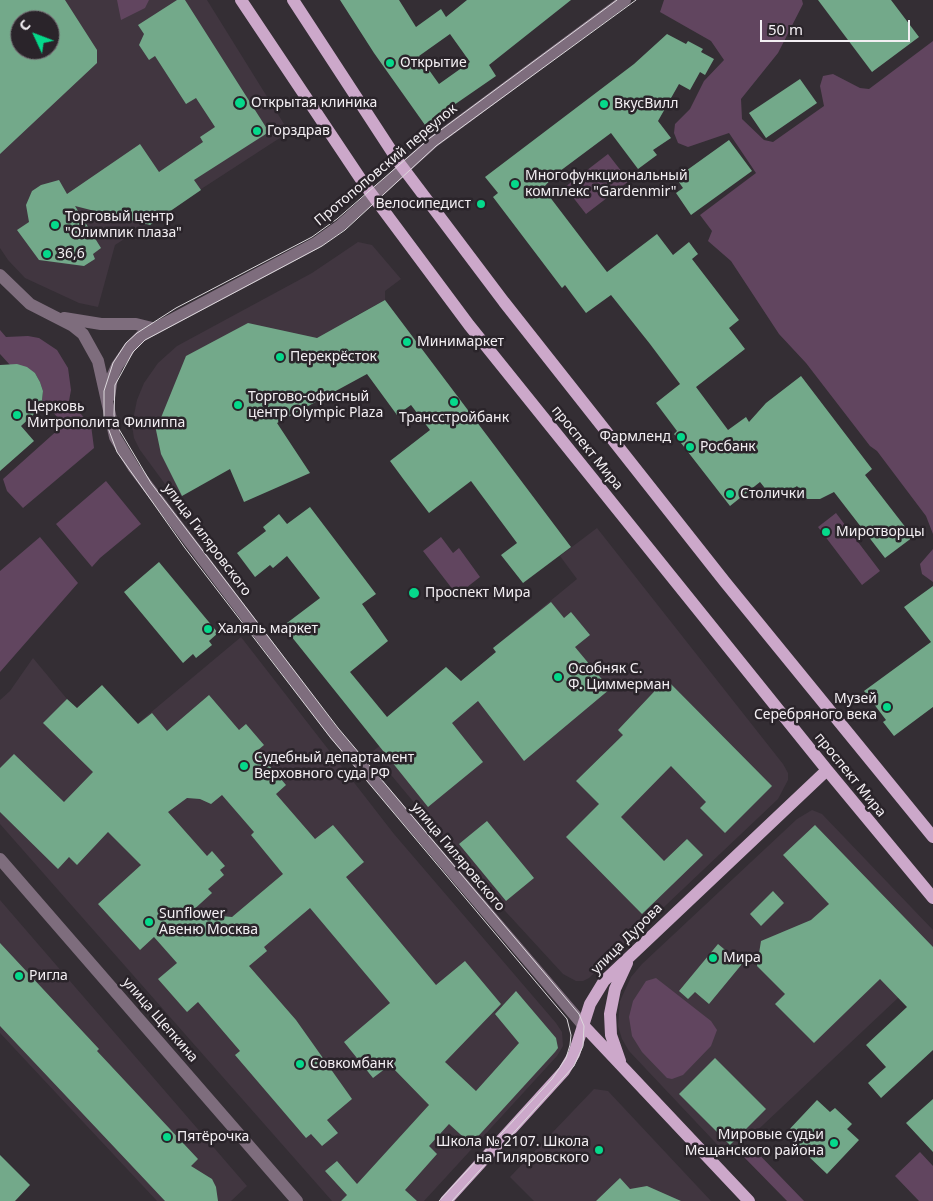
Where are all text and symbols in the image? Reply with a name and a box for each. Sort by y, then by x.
north arrow [10,10,60,60]
scale bar [763,10,913,42]
text: С [14,15,34,35]
text: 50 m [768,19,803,39]
place label: Открытие [400,55,467,71]
marker: Открытие [384,57,396,69]
place label: Открытая клиника [251,95,377,111]
marker: Открытая клиника [233,96,247,110]
place label: ВкусВилл [614,96,678,112]
marker: ВкусВилл [598,98,610,110]
street label: Протопоповский переулок [311,100,461,230]
place label: Горздрав [267,123,330,139]
marker: Горздрав [251,125,263,137]
place label: Многофункциональный комплекс "Gardenmir" [525,168,688,200]
marker: Многофункциональный комплекс "Gardenmir" [509,178,521,190]
place label: Велосипедист [375,196,471,212]
marker: Велосипедист [475,198,487,210]
place label: Торговый центр "Олимпик плаза" [65,209,182,242]
marker: Торговый центр "Олимпик плаза" [49,219,61,231]
place label: 36,6 [57,246,85,262]
marker: 36,6 [41,248,53,260]
place label: Минимаркет [417,334,504,350]
marker: Минимаркет [401,336,413,348]
place label: Перекрёсток [290,349,377,365]
marker: Перекрёсток [274,351,286,363]
place label: Торгово-офисный центр Olympic Plaza [248,389,383,422]
marker: Трансстройбанк [448,396,460,408]
place label: Церковь Митрополита Филиппа [27,399,185,432]
marker: Торгово-офисный центр Olympic Plaza [232,399,244,411]
street label: проспект Мира [548,402,626,494]
marker: Церковь Митрополита Филиппа [11,409,23,421]
place label: Трансстройбанк [399,410,509,426]
place label: Фармленд [599,429,671,445]
marker: Фармленд [675,431,687,443]
place label: Росбанк [700,439,756,455]
marker: Росбанк [684,441,696,453]
street label: улица Гиляровского [159,480,255,600]
place label: Столички [740,486,805,502]
marker: Столички [724,488,736,500]
place label: Миротворцы [836,524,925,540]
marker: Миротворцы [820,526,832,538]
place label: Проспект Мира [425,585,530,601]
marker: Проспект Мира [407,586,421,600]
place label: Халяль маркет [218,621,318,637]
marker: Халяль маркет [202,623,214,635]
place label: Особняк С. Ф. Циммерман [568,661,670,694]
marker: Особняк С. Ф. Циммерман [552,671,564,683]
place label: Музей Серебряного века [754,691,877,724]
marker: Музей Серебряного века [881,701,893,713]
street label: проспект Мира [811,729,889,821]
place label: Судебный департамент Верховного суда РФ [254,750,414,782]
marker: Судебный департамент Верховного суда РФ [238,760,250,772]
street label: улица Гиляровского [408,799,508,915]
street label: улица Дурова [588,900,666,978]
place label: Sunflower Авеню Москва [159,906,258,939]
marker: Sunflower Авеню Москва [143,916,155,928]
place label: Мира [723,950,761,966]
marker: Мира [707,952,719,964]
place label: Ригла [29,968,68,984]
marker: Ригла [13,970,25,982]
street label: улица Щепкина [119,974,201,1066]
place label: Совкомбанк [310,1056,394,1072]
marker: Совкомбанк [294,1058,306,1070]
place label: Мировые судьи Мещанского района [685,1127,824,1160]
place label: Пятёрочка [177,1129,249,1145]
marker: Пятёрочка [161,1131,173,1143]
place label: Школа № 2107. Школа на Гиляровского [436,1134,589,1166]
marker: Мировые судьи Мещанского района [828,1137,840,1149]
marker: Школа № 2107. Школа на Гиляровского [593,1144,605,1156]

